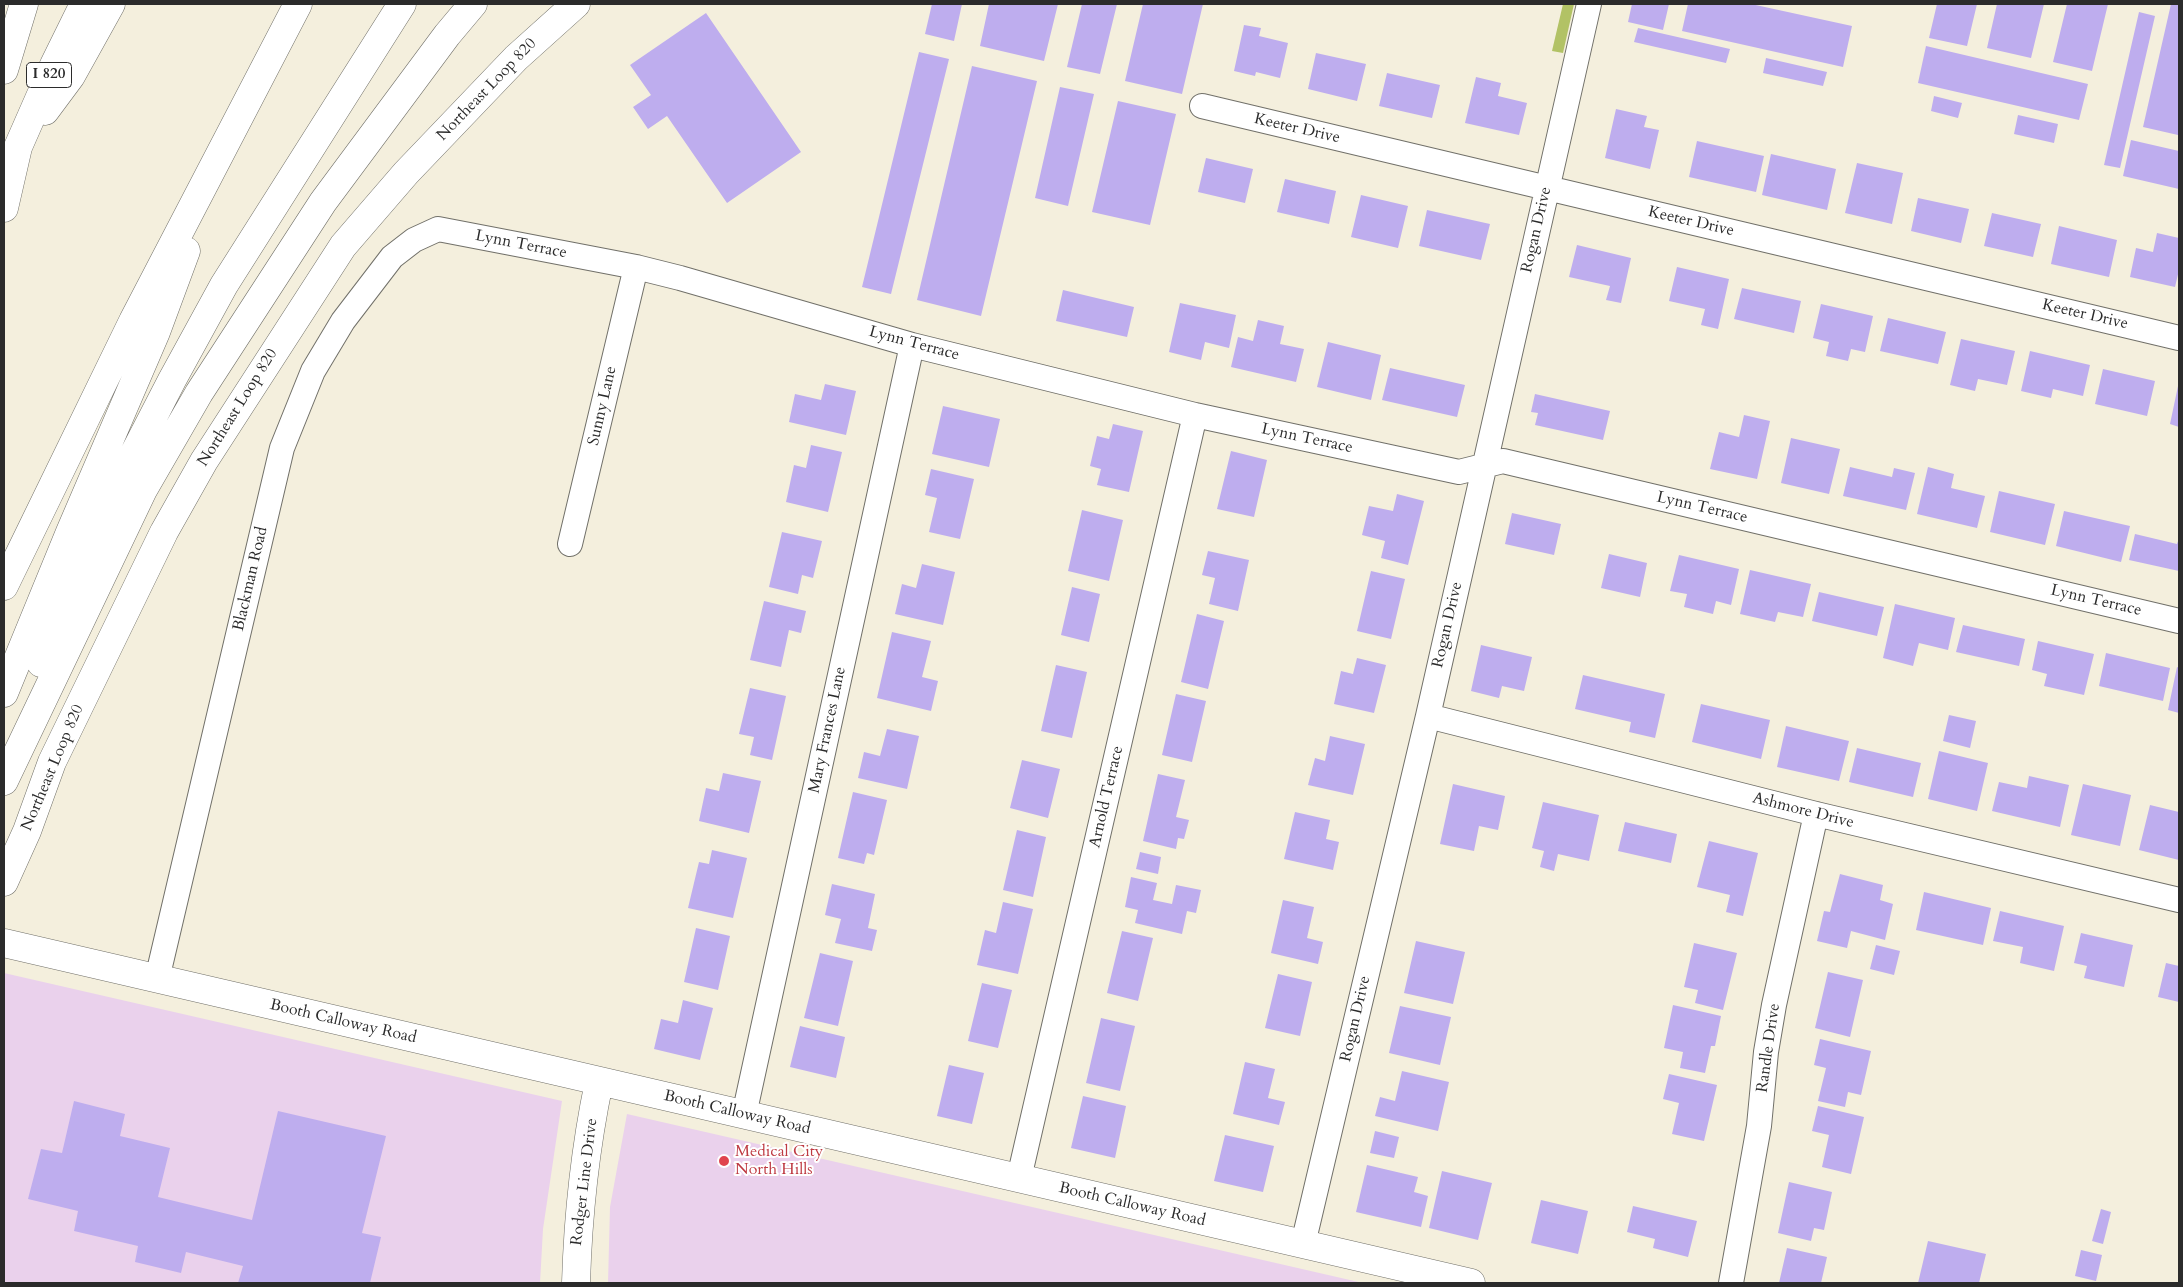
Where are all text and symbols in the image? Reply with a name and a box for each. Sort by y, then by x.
street label: Northeast Loop 820 [433,35,541,145]
road number: I 820 [27,62,72,88]
street label: Keeter Drive [1252,110,1342,148]
street label: Rogan Drive [1518,185,1556,275]
street label: Keeter Drive [1646,203,1736,241]
street label: Lynn Terrace [474,227,568,263]
street label: Keeter Drive [2040,296,2130,334]
street label: Lynn Terrace [867,323,961,365]
street label: Northeast Loop 820 [194,346,282,470]
street label: Sunny Lane [585,365,621,447]
street label: Lynn Terrace [1260,420,1354,458]
street label: Lynn Terrace [1655,488,1749,528]
street label: Blackman Road [230,525,272,633]
street label: Rogan Drive [1429,580,1467,670]
street label: Lynn Terrace [2049,581,2143,621]
street label: Mary Frances Lane [805,665,851,795]
street label: Northeast Loop 820 [18,702,88,834]
street label: Arnold Terrace [1086,744,1128,850]
street label: Ashmore Drive [1750,789,1856,833]
street label: Rogan Drive [1337,974,1375,1064]
street label: Booth Calloway Road [268,996,418,1048]
street label: Randle Drive [1753,1002,1785,1094]
street label: Booth Calloway Road [662,1087,812,1139]
street label: Rodger Line Drive [568,1117,602,1247]
place label: Medical City North Hills [735,1142,823,1180]
marker: Medical City North Hills [717,1154,731,1168]
street label: Booth Calloway Road [1057,1179,1207,1231]

